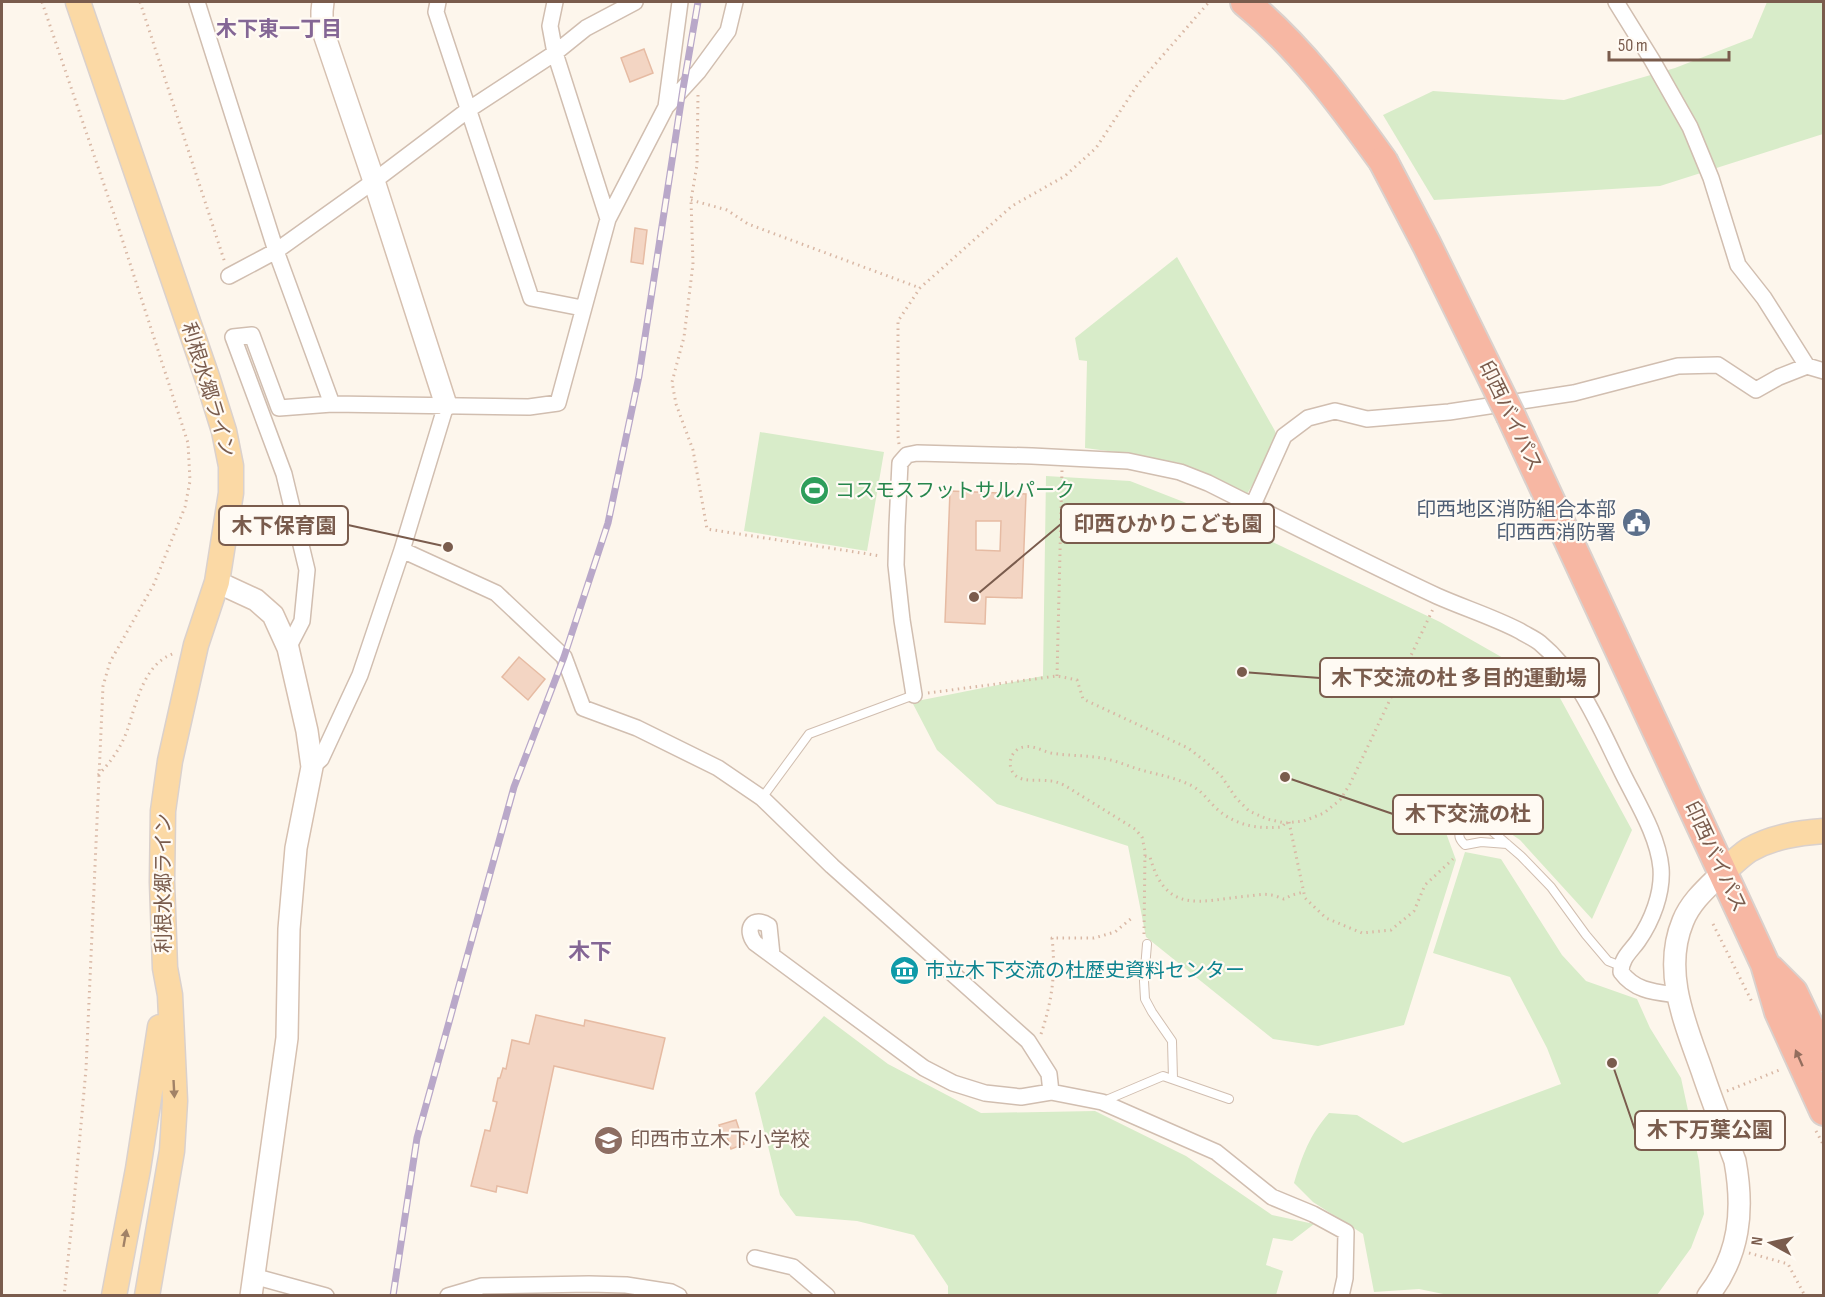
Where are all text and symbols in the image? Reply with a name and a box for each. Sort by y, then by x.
district label: 木下東一丁目 [216,17,342,42]
scale bar [1609,24,1729,62]
text: 50 m [1618,35,1648,56]
street label: 利根水郷ライン [176,320,240,460]
street label: 印西バイパス [1473,357,1547,475]
sports icon: コスモスフットサルパーク [798,475,830,507]
place label: コスモスフットサルパーク [835,479,1075,503]
place label: 印西地区消防組合本部 印西西消防署 [1416,498,1616,545]
callout: 印西ひかりこども園 [1061,504,1274,543]
callout: 木下保育園 [219,506,348,545]
public building icon: 印西地区消防組合本部 印西西消防署 [1621,506,1653,538]
text: 印西ひかりこども園 [1074,512,1263,537]
text: 木下保育園 [232,514,337,539]
callout: 木下交流の杜 多目的運動場 [1320,658,1599,697]
text: 木下交流の杜 多目的運動場 [1331,666,1587,691]
callout: 木下交流の杜 [1393,795,1543,834]
street label: 印西バイパス [1679,798,1751,916]
text: 木下交流の杜 [1405,802,1531,827]
street label: 利根水郷ライン [152,813,176,953]
district label: 木下 [568,939,612,966]
museum icon: 市立木下交流の杜歴史資料センター [888,955,920,987]
place label: 市立木下交流の杜歴史資料センター [925,959,1245,983]
one-way arrow [1794,1048,1804,1066]
one-way arrow [170,1080,179,1099]
callout: 木下万葉公園 [1635,1111,1785,1150]
text: 木下万葉公園 [1647,1118,1773,1143]
school or university icon: 印西市立木下小学校 [593,1124,625,1156]
place label: 印西市立木下小学校 [630,1128,810,1152]
north arrow [1741,1213,1801,1273]
one-way arrow [121,1228,130,1247]
text: N [1748,1236,1768,1247]

